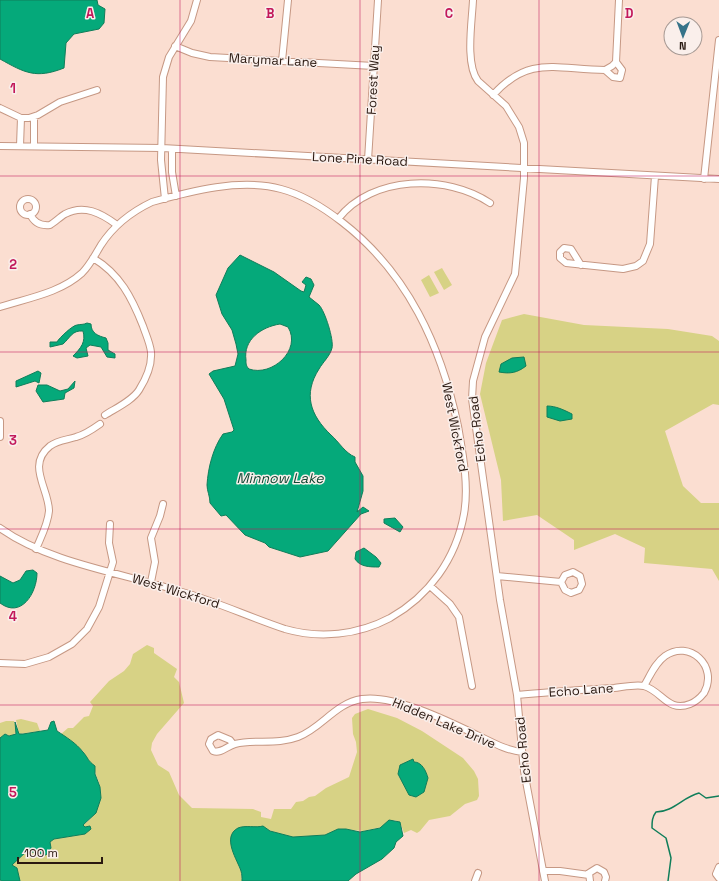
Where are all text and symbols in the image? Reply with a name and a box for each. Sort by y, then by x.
text: A [86,5,95,22]
text: B [266,5,275,22]
text: C [445,5,453,22]
text: D [625,5,634,22]
north arrow [663,16,703,56]
text: N [679,39,687,53]
street label: Forest Way [363,45,383,115]
street label: Marymar Lane [228,49,318,71]
text: 1 [10,80,16,97]
street label: Lone Pine Road [312,148,408,170]
text: 2 [9,256,17,273]
street label: West Wickford [438,381,472,473]
street label: Echo Road [465,395,489,463]
text: 3 [9,432,17,449]
water label: Minnow Lake [236,469,324,487]
street label: West Wickford [130,570,222,612]
text: 4 [9,608,17,625]
street label: Echo Lane [548,679,614,701]
street label: Hidden Lake Drive [390,694,498,752]
street label: Echo Road [511,716,535,784]
text: 5 [9,784,17,801]
scale bar [18,839,102,865]
text: 100 m [24,845,58,861]

